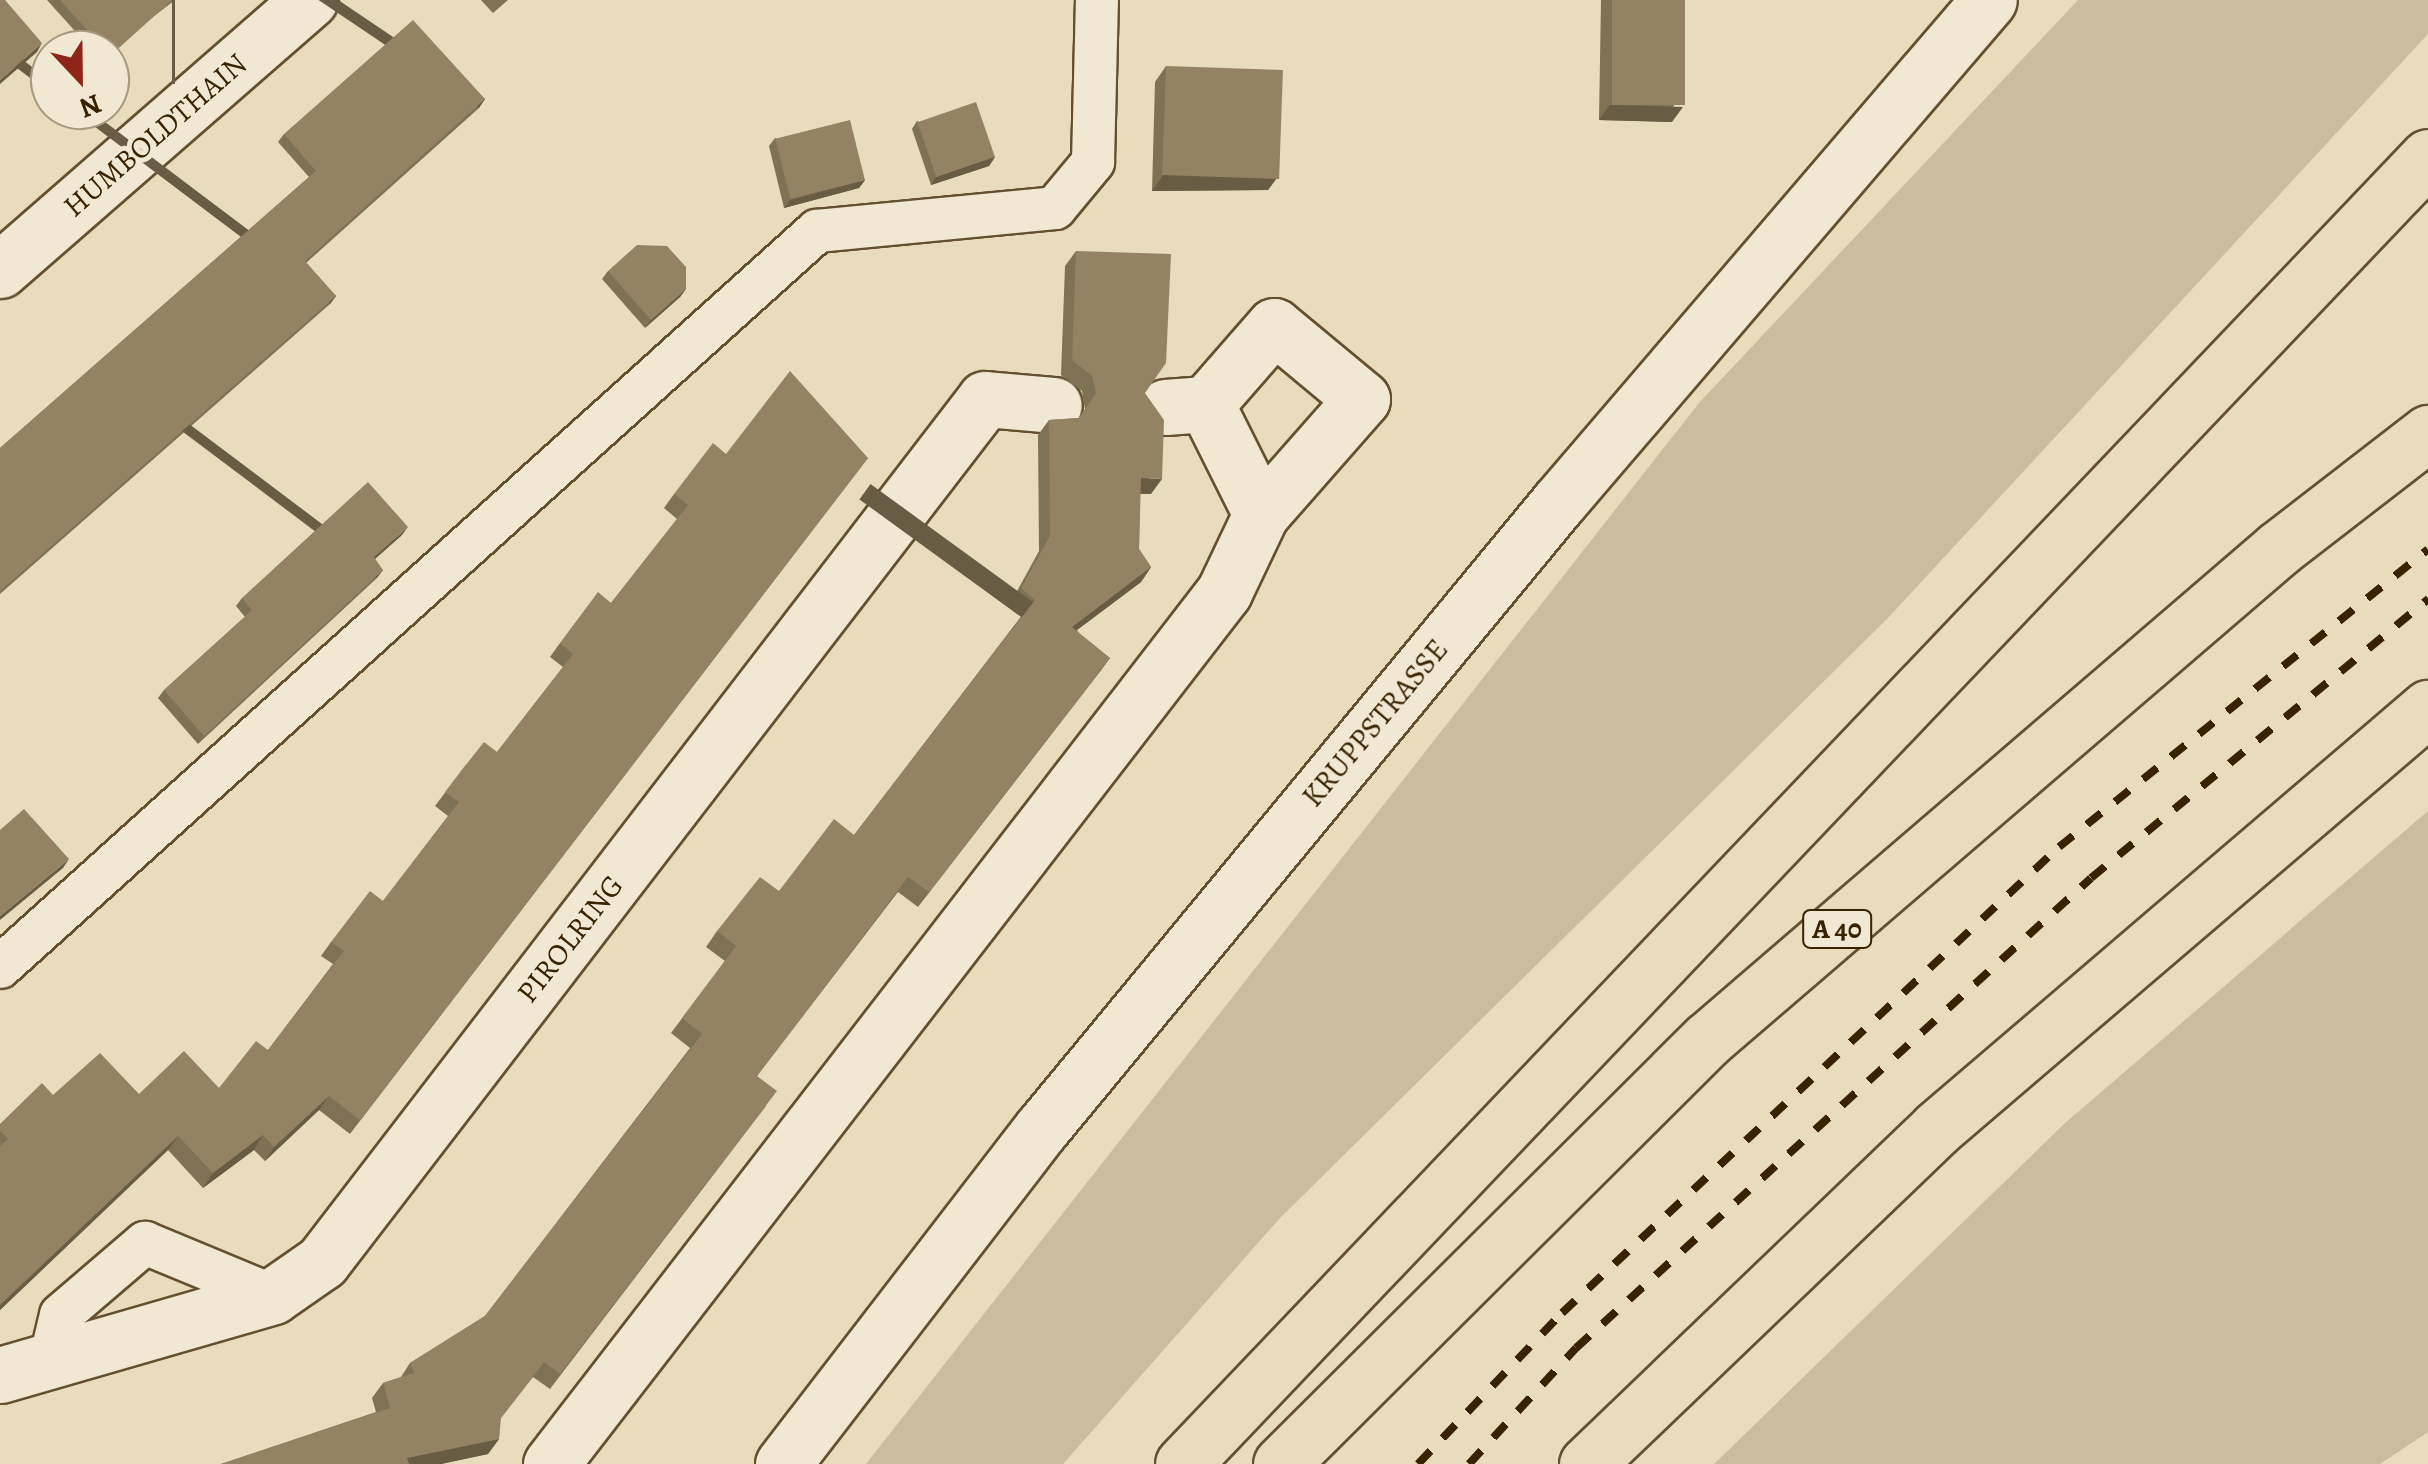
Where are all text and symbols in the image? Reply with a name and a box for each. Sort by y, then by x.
north arrow [30,30,130,130]
street label: HUMBOLDTHAIN [56,46,254,224]
street label: KRUPPSTRASSE [1294,632,1456,814]
street label: PIROLRING [509,868,631,1010]
road number: A 40 [1802,906,1872,952]

